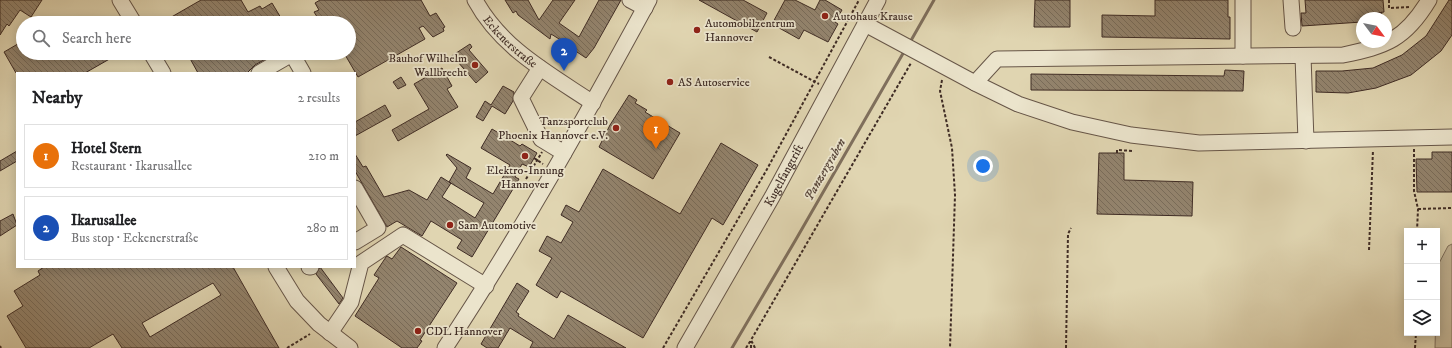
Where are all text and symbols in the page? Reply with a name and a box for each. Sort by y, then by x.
place label: Autohaus Krause [833,9,913,24]
marker: Autohaus Krause [820,11,830,21]
north arrow [1356,12,1392,48]
street label: Eckenerstraße [479,13,540,71]
search box [16,16,356,60]
place label: Automobilzentrum Hannover [705,16,795,45]
marker: Automobilzentrum Hannover [692,25,702,35]
icon: search [30,27,52,49]
text: Search here [62,29,131,48]
pin: 2 [551,38,577,71]
place label: Bauhof Wilhelm Wallbrecht [389,51,467,80]
marker: Bauhof Wilhelm Wallbrecht [470,60,480,70]
place label: AS Autoservice [678,75,750,90]
marker: AS Autoservice [665,77,675,87]
text: Nearby [32,87,82,109]
text: 2 results [298,90,340,106]
place label: Tanzsportclub Phoenix Hannover e.V. [498,114,608,143]
pin: 1 [643,116,669,149]
marker: Tanzsportclub Phoenix Hannover e.V. [611,123,621,133]
water label: Panzergraben [801,135,849,204]
text: Hotel Stern [71,139,142,158]
street label: Kugelfangtrift [761,142,807,209]
text: 1 [44,148,48,164]
text: 210 m [308,148,339,164]
marker: Elektro-Innung Hannover [520,151,530,161]
your location [973,156,993,176]
text: Restaurant · Ikarusallee [71,158,192,174]
place label: Elektro-Innung Hannover [486,163,564,192]
text: Ikarusallee [71,211,137,230]
place label: Sam Automotive [458,218,536,233]
text: 2 [43,220,49,236]
text: 280 m [307,220,339,236]
marker: Sam Automotive [445,220,455,230]
map controls [1404,228,1440,336]
button: + [1404,228,1440,264]
text: Bus stop · Eckenerstraße [71,230,198,246]
button: − [1404,264,1440,300]
button: layers [1404,300,1440,336]
place label: CDL Hannover [426,324,503,339]
marker: CDL Hannover [413,326,423,336]

